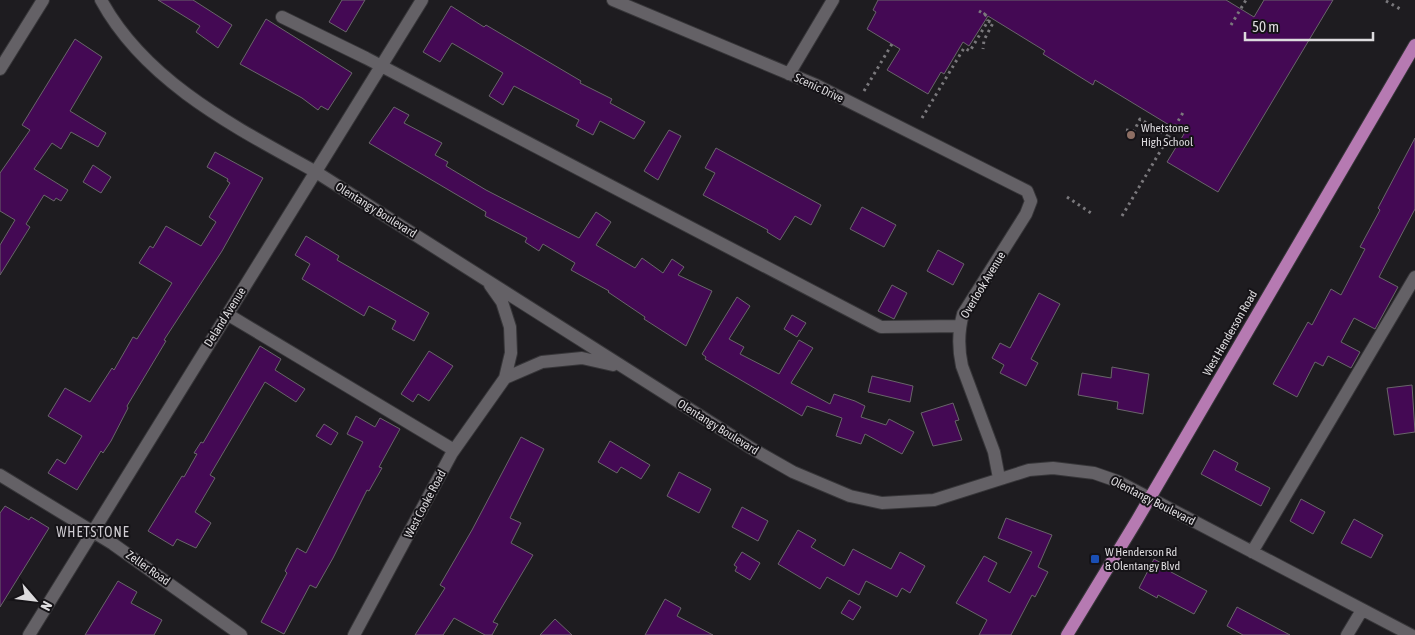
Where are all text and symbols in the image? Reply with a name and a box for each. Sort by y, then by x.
scale bar [1245,10,1372,42]
text: 50 m [1252,18,1279,35]
street label: Scenic Drive [792,70,846,106]
place label: Whetstone High School [1141,121,1194,149]
marker: Whetstone High School [1125,129,1137,141]
street label: Olentangy Boulevard [333,179,419,241]
street label: Overlook Avenue [958,249,1008,321]
street label: Deland Avenue [201,285,249,349]
street label: West Henderson Road [1200,288,1260,378]
street label: Olentangy Boulevard [675,396,761,458]
street label: West Cooke Road [401,468,449,540]
street label: Olentangy Boulevard [1108,474,1198,528]
district label: WHETSTONE [56,524,130,540]
place label: W Henderson Rd & Olentangy Blvd [1105,545,1180,573]
street label: Zeller Road [123,548,173,588]
marker: W Henderson Rd & Olentangy Blvd [1089,553,1101,565]
north arrow [10,575,60,625]
text: N [37,599,55,614]

